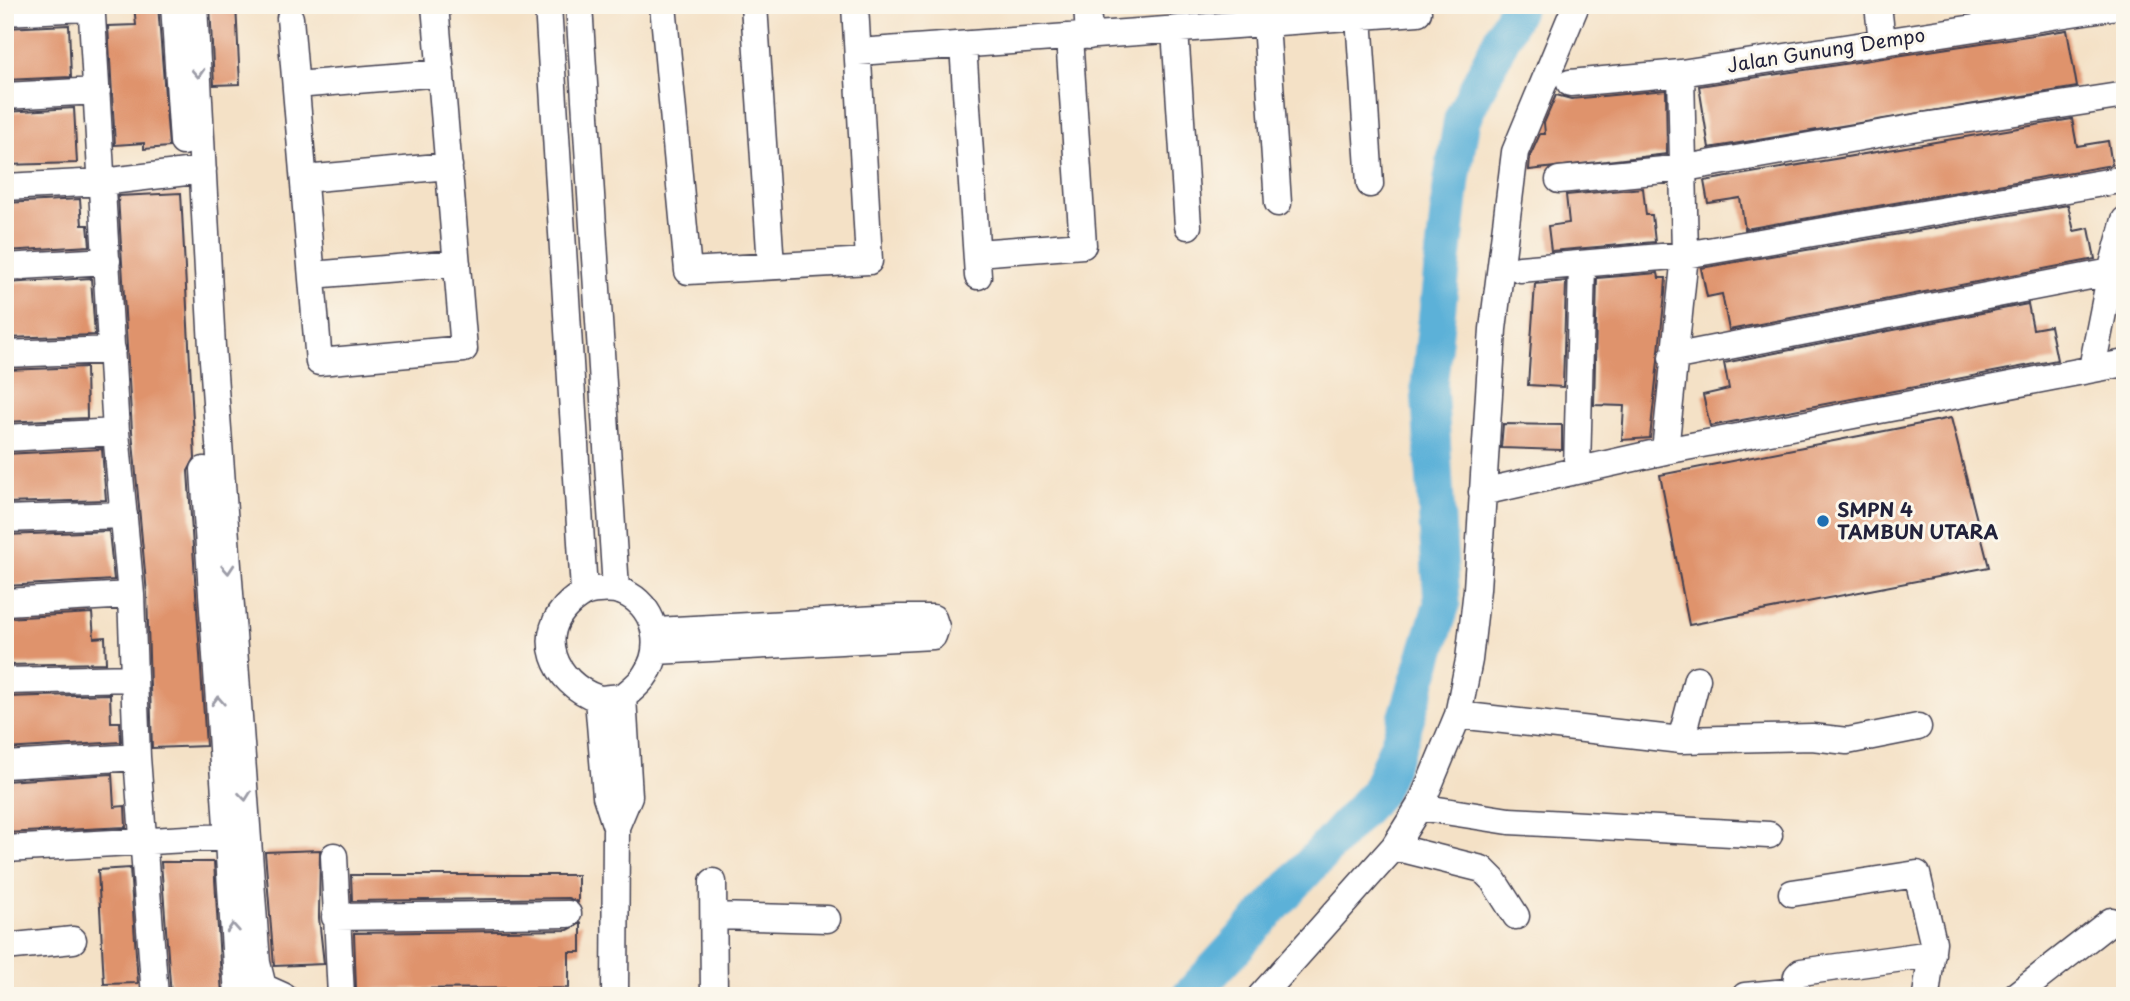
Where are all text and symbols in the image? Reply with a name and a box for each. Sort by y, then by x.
street label: Jalan Gunung Dempo [1725,20,1927,78]
one-way arrow [190,68,205,79]
place label: SMPN 4 TAMBUN UTARA [1837,495,1999,545]
marker: SMPN 4 TAMBUN UTARA [1815,513,1831,529]
one-way arrow [221,564,236,575]
one-way arrow [211,695,226,706]
one-way arrow [237,791,252,802]
one-way arrow [225,922,240,933]

